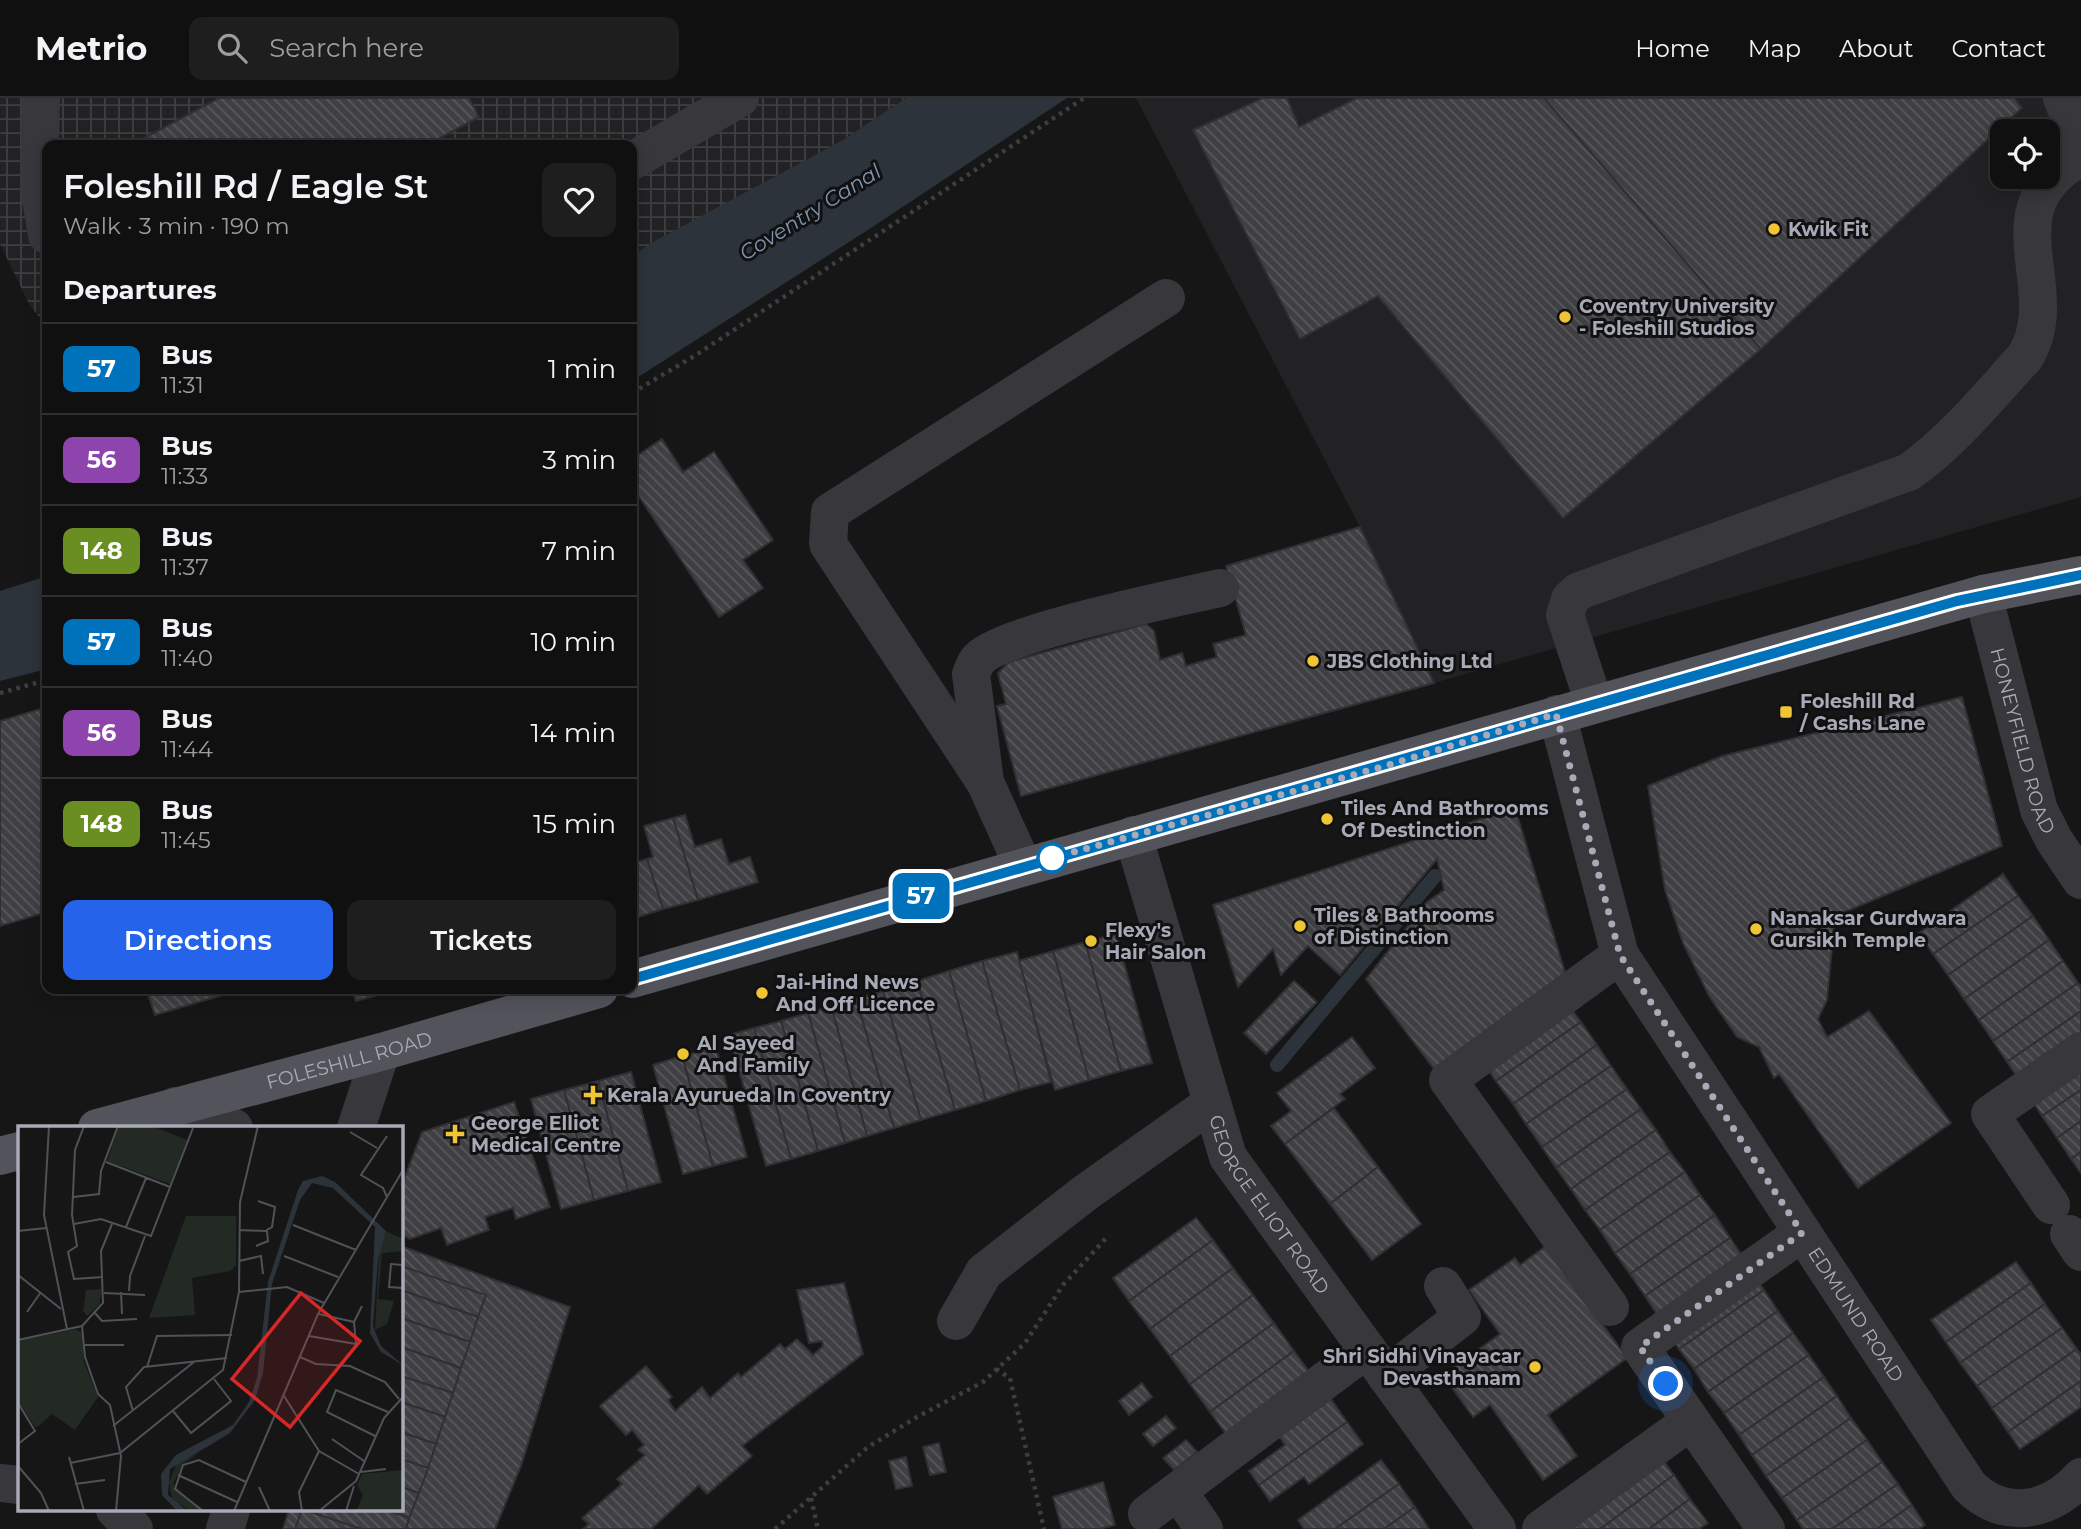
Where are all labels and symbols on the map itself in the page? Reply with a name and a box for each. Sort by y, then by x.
water label: Coventry Canal [735,158,886,266]
place label: Kwik Fit [1788,218,1869,241]
marker: Kwik Fit [1766,221,1782,237]
place label: Coventry University - Foleshill Studios [1579,295,1775,340]
marker: Coventry University - Foleshill Studios [1557,309,1573,325]
street label: HONEYFIELD ROAD [1986,645,2060,838]
place label: JBS Clothing Ltd [1326,650,1493,673]
marker: JBS Clothing Ltd [1305,653,1321,669]
place label: Foleshill Rd / Cashs Lane [1799,690,1925,735]
marker: Foleshill Rd / Cashs Lane [1778,704,1794,720]
place label: Tiles And Bathrooms Of Destinction [1341,797,1549,842]
marker: Tiles And Bathrooms Of Destinction [1319,811,1335,827]
unlabelled marker [1037,843,1067,873]
line badge: 57 [890,873,953,919]
place label: Tiles & Bathrooms of Distinction [1314,904,1494,949]
place label: Nanaksar Gurdwara Gursikh Temple [1770,907,1967,952]
marker: Tiles & Bathrooms of Distinction [1292,918,1308,934]
place label: Flexy's Hair Salon [1105,919,1207,964]
marker: Nanaksar Gurdwara Gursikh Temple [1748,921,1764,937]
marker: Flexy's Hair Salon [1083,933,1099,949]
place label: Jai-Hind News And Off Licence [775,971,935,1016]
marker: Jai-Hind News And Off Licence [754,985,770,1001]
street label: FOLESHILL ROAD [264,1026,435,1094]
place label: Al Sayeed And Family [696,1032,810,1077]
marker: Al Sayeed And Family [675,1046,691,1062]
place label: Kerala Ayurueda In Coventry [607,1084,892,1107]
marker: Kerala Ayurueda In Coventry [585,1087,601,1103]
place label: George Elliot Medical Centre [471,1112,621,1157]
street label: GEORGE ELIOT ROAD [1205,1112,1335,1298]
marker: George Elliot Medical Centre [445,1124,465,1144]
inset map [18,1126,402,1512]
street label: EDMUND ROAD [1803,1242,1909,1386]
place label: Shri Sidhi Vinayacar Devasthanam [1323,1345,1521,1390]
marker: Shri Sidhi Vinayacar Devasthanam [1527,1359,1543,1375]
your location [1648,1366,1683,1401]

